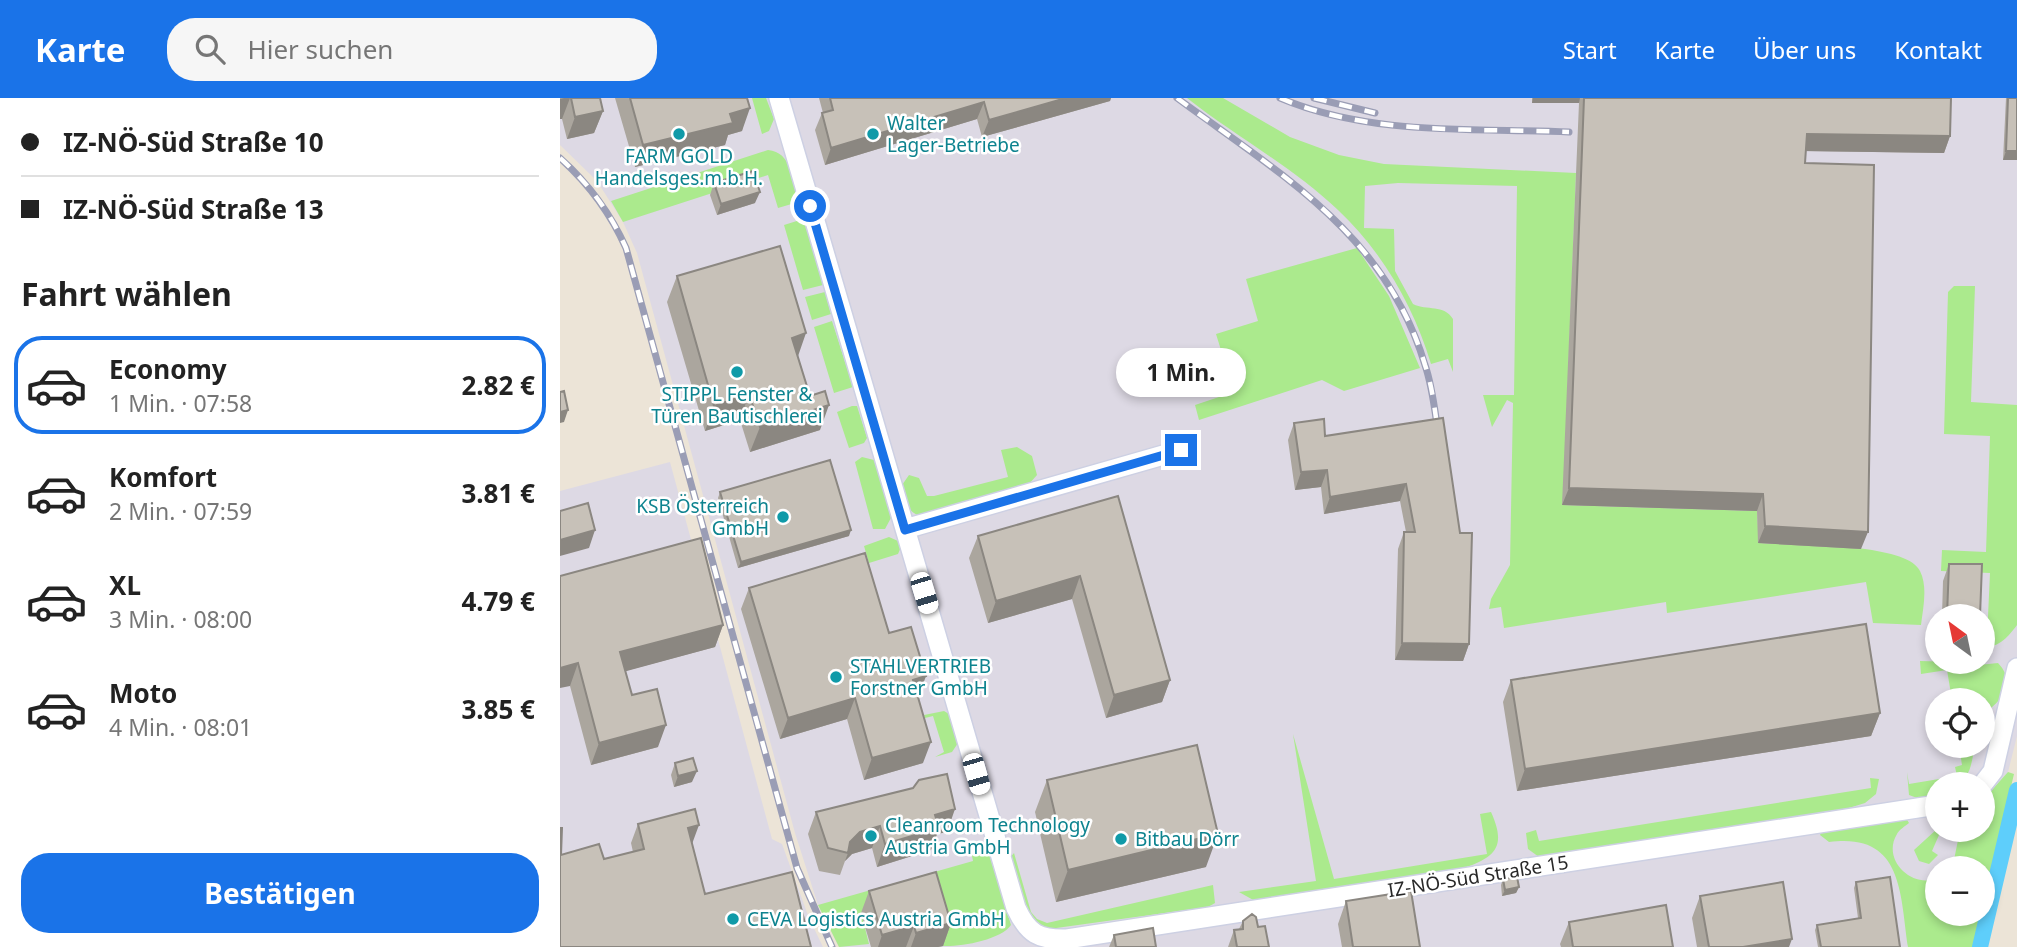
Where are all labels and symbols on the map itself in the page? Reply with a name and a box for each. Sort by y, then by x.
place label: Walter Lager-Betriebe [887,110,1020,158]
marker: FARM GOLD Handelsges.m.b.H. [671,126,687,142]
marker: Walter Lager-Betriebe [865,126,881,142]
place label: FARM GOLD Handelsges.m.b.H. [595,143,763,191]
route start [794,190,826,222]
callout: 1 Min. [1116,348,1246,398]
marker: STIPPL Fenster & Türen Bautischlerei [729,364,745,380]
place label: STIPPL Fenster & Türen Bautischlerei [651,381,823,429]
route end [1165,434,1197,466]
place label: KSB Österreich GmbH [636,493,769,541]
marker: KSB Österreich GmbH [775,509,791,525]
car [908,570,941,616]
north arrow [1925,604,1995,674]
place label: STAHLVERTRIEB Forstner GmbH [850,653,991,701]
marker: STAHLVERTRIEB Forstner GmbH [828,669,844,685]
car [961,751,992,797]
place label: Cleanroom Technology Austria GmbH [885,812,1090,860]
place label: Bitbau Dörr [1135,826,1239,852]
marker: Cleanroom Technology Austria GmbH [863,828,879,844]
marker: Bitbau Dörr [1113,831,1129,847]
street label: IZ-NÖ-Süd Straße 15 [1386,849,1570,903]
place label: CEVA Logistics Austria GmbH [747,906,1005,932]
marker: CEVA Logistics Austria GmbH [725,911,741,927]

